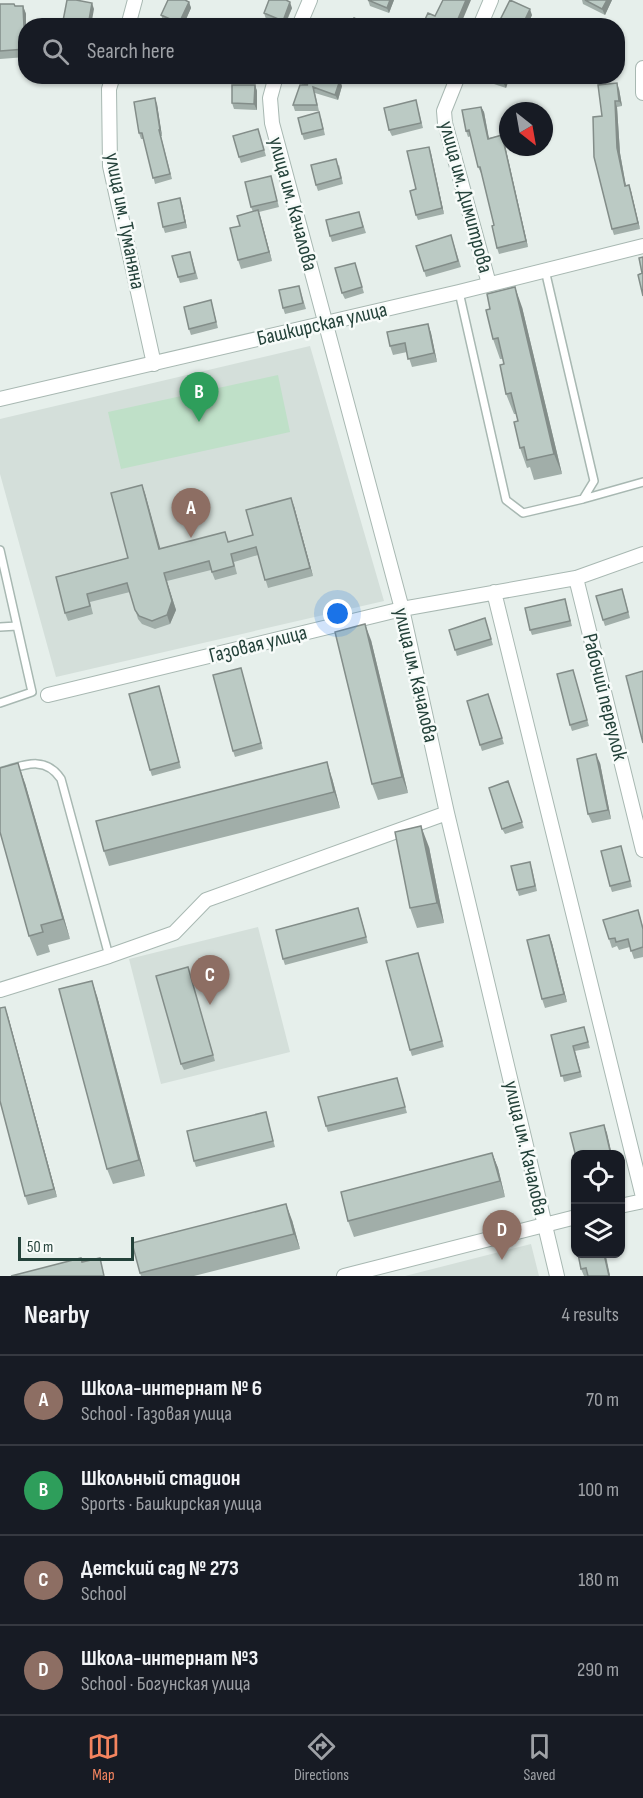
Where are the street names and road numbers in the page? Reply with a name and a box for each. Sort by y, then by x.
street label: улица им. Димитрова [434,118,498,276]
street label: улица им. Качалова [263,134,323,274]
street label: улица им. Туманяна [100,151,150,291]
street label: Башкирская улица [255,297,389,351]
street label: улица им. Качалова [388,605,444,745]
street label: Газовая улица [206,620,310,668]
street label: Рабочий переулок [577,631,633,763]
street label: улица им. Качалова [498,1078,554,1218]

